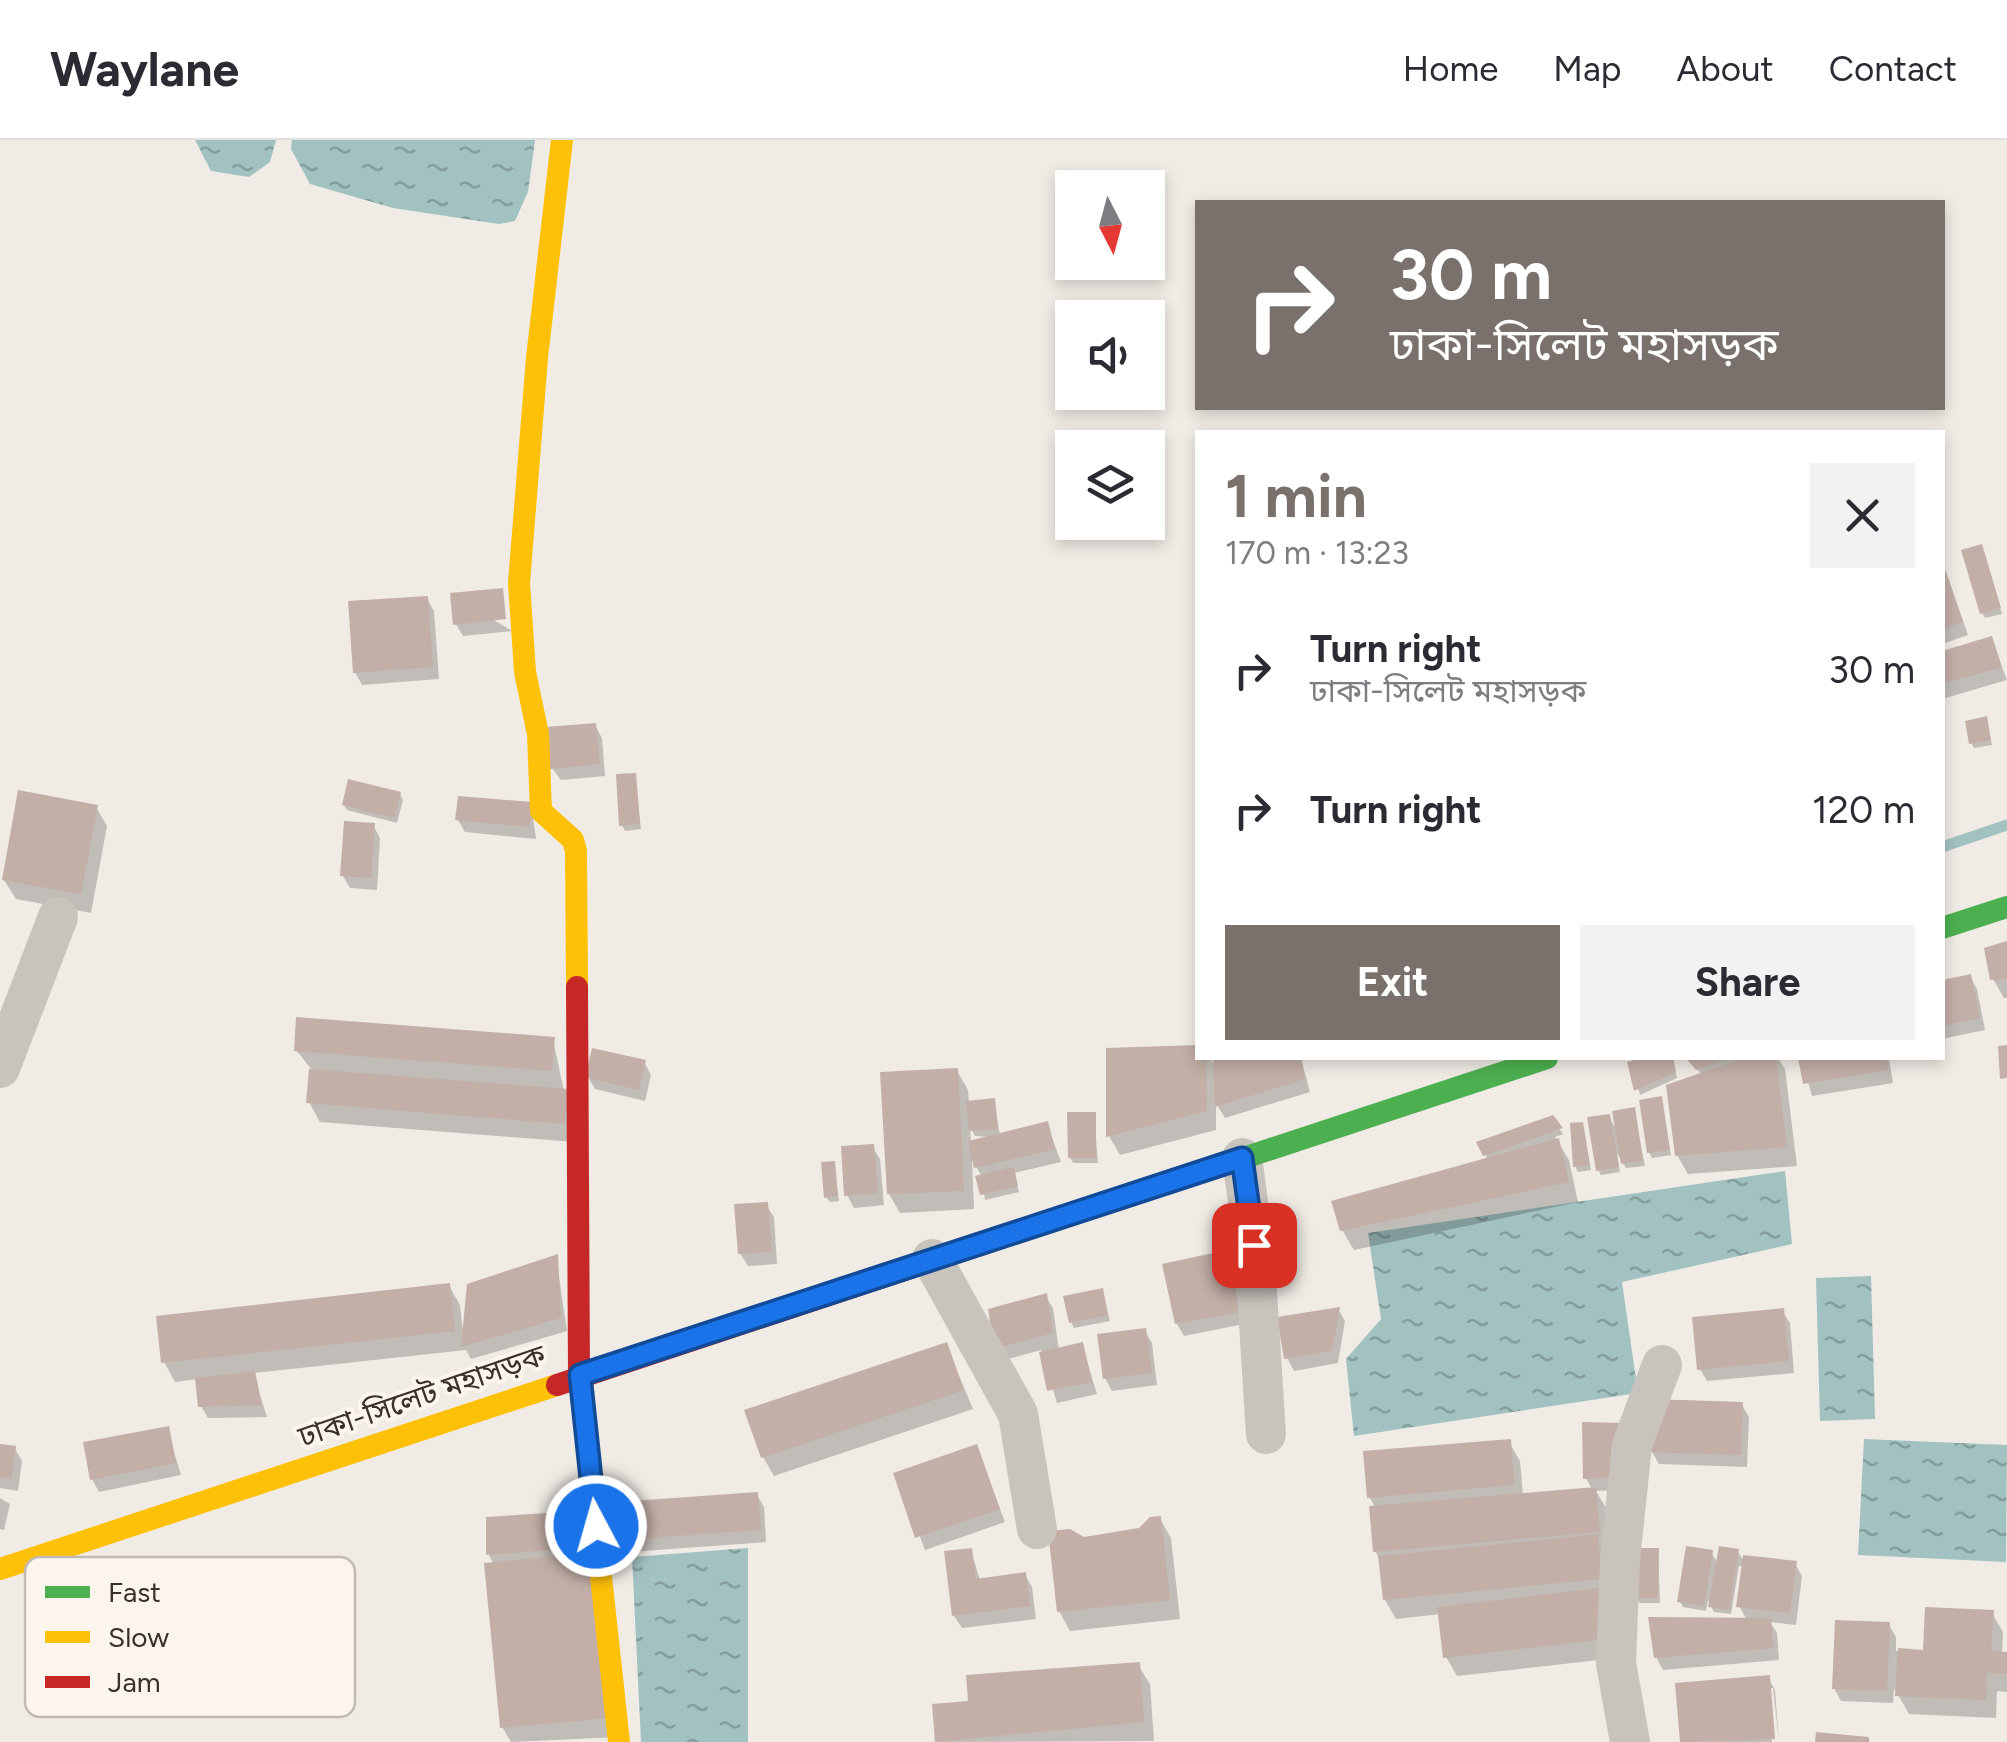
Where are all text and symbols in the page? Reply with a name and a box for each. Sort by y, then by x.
text: Waylane [50,40,239,98]
text: Home [1403,48,1498,90]
text: Map [1553,48,1622,90]
text: About [1677,48,1774,90]
text: Contact [1829,48,1957,90]
north arrow [1055,170,1165,280]
map controls [1055,170,1165,540]
text: 30 m [1390,232,1552,317]
icon: right [1225,240,1355,370]
button: sound [1055,300,1165,410]
text: ঢাকা-সিলেট মহাসড়ক [1390,317,1778,371]
button: layers [1055,430,1165,540]
text: 1 min [1225,460,1367,532]
button: close [1810,463,1915,568]
text: 170 m · 13:23 [1225,534,1409,572]
text: Turn right [1310,626,1482,672]
icon: right [1225,643,1280,698]
text: 30 m [1828,647,1915,693]
text: ঢাকা-সিলেট মহাসড়ক [1310,672,1586,710]
icon: right [1225,783,1280,838]
text: Turn right [1310,787,1482,833]
text: 120 m [1812,787,1915,833]
button: Exit [1225,925,1560,1040]
button: Share [1580,925,1915,1040]
pin [1212,1203,1297,1288]
icon: arrive [1227,1218,1282,1273]
street label: ঢাকা-সিলেট মহাসড়ক [292,1336,551,1456]
position arrow [544,1474,648,1578]
legend [25,1557,355,1717]
text: Fast [108,1575,161,1609]
text: Slow [108,1620,169,1654]
text: Jam [108,1665,161,1699]

